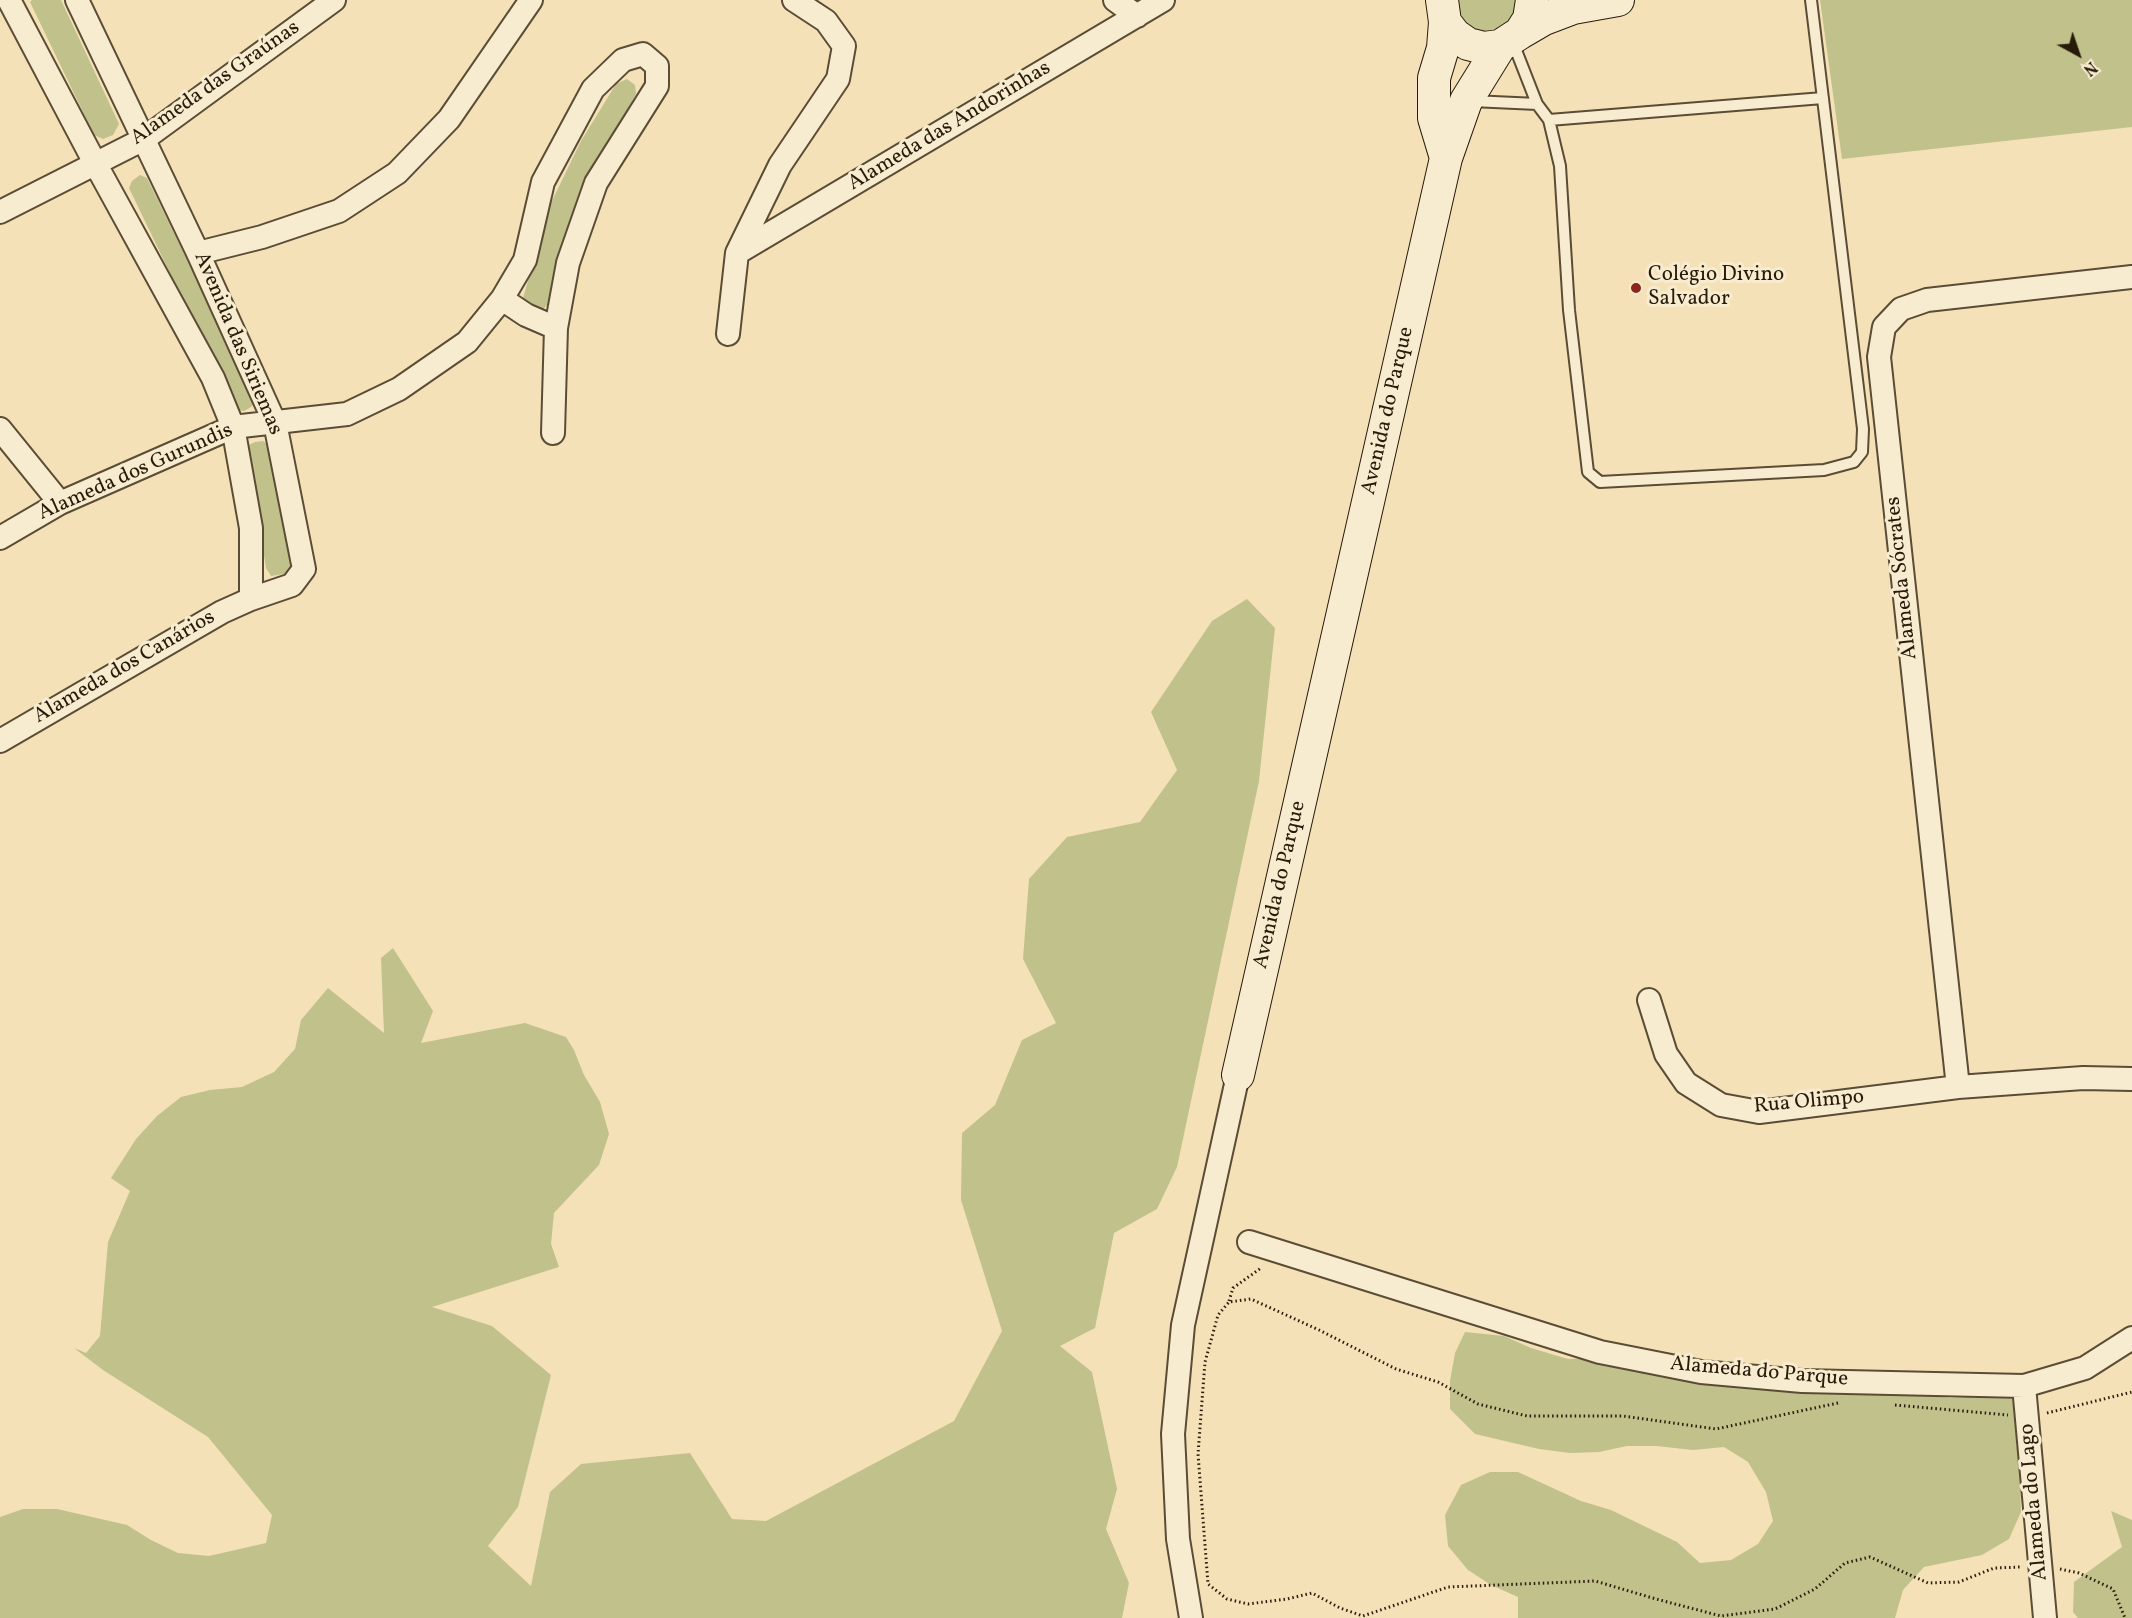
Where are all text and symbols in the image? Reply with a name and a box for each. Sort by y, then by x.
street label: Alameda das Graúnas [127,16,305,152]
north arrow [2048,24,2108,84]
street label: Alameda das Andorinhas [844,56,1056,198]
text: N [2078,56,2101,80]
street label: Avenida das Siriemas [187,249,287,439]
place label: Colégio Divino Salvador [1648,263,1784,313]
marker: Colégio Divino Salvador [1629,281,1643,295]
street label: Avenida do Parque [1357,325,1421,497]
street label: Alameda dos Gurundis [35,419,237,527]
street label: Alameda Sócrates [1882,495,1924,661]
street label: Alameda dos Canários [30,606,220,730]
street label: Avenida do Parque [1249,799,1313,971]
street label: Rua Olimpo [1753,1086,1865,1120]
street label: Alameda do Parque [1669,1353,1849,1393]
street label: Alameda do Lago [2016,1422,2054,1582]

